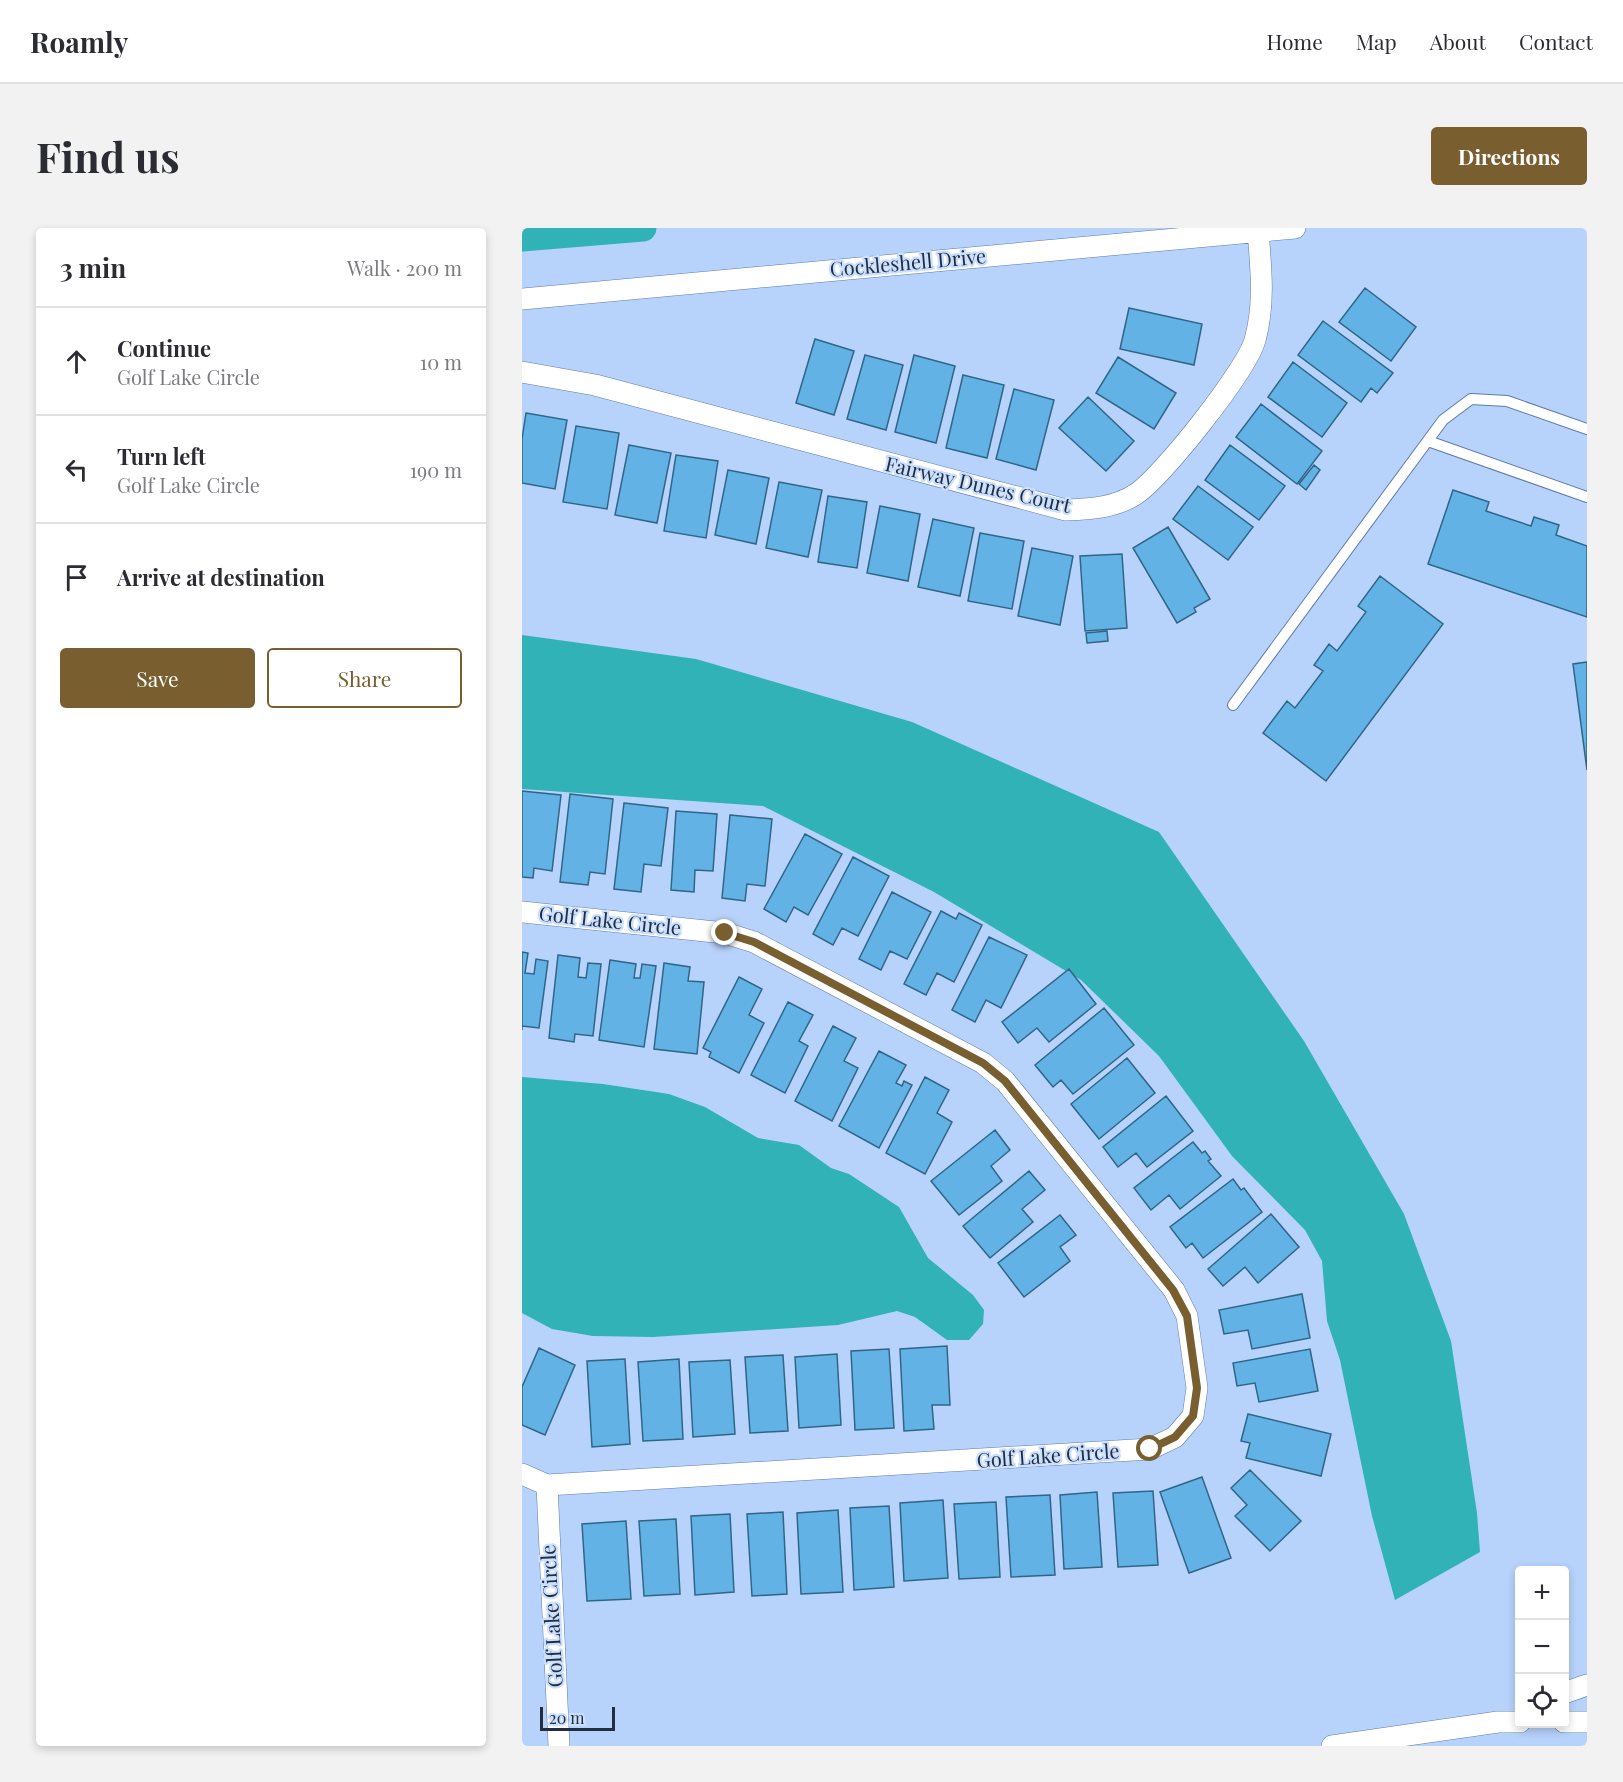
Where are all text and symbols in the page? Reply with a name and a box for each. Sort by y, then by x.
text: Roamly [30,23,128,60]
text: Home [1267,27,1323,55]
text: Map [1356,27,1397,55]
text: About [1430,27,1486,55]
text: Contact [1519,27,1593,55]
button: Directions [1431,127,1587,185]
text: Find us [36,128,180,184]
street label: Cockleshell Drive [829,241,987,282]
text: 3 min [60,250,126,285]
text: Walk · 200 m [347,254,462,281]
text: Continue [117,333,211,363]
icon: ahead [60,345,93,378]
text: 10 m [420,348,462,375]
text: Golf Lake Circle [117,363,260,390]
text: Turn left [117,441,206,471]
street label: Fairway Dunes Court [883,449,1075,518]
icon: left [60,453,93,486]
text: 190 m [410,456,462,483]
text: Golf Lake Circle [117,471,260,498]
icon: arrive [60,561,93,594]
text: Arrive at destination [117,562,325,592]
button: Save [60,648,255,708]
button: Share [267,648,462,708]
street label: Golf Lake Circle [538,899,683,940]
route end [711,919,737,945]
route start [1136,1435,1162,1461]
street label: Golf Lake Circle [976,1436,1120,1473]
street label: Golf Lake Circle [533,1544,568,1688]
map controls [1515,1566,1569,1728]
button: + [1515,1566,1569,1620]
button: − [1515,1620,1569,1674]
button: locate [1515,1674,1569,1728]
scale bar [540,1704,615,1732]
text: 20 m [549,1707,584,1728]

